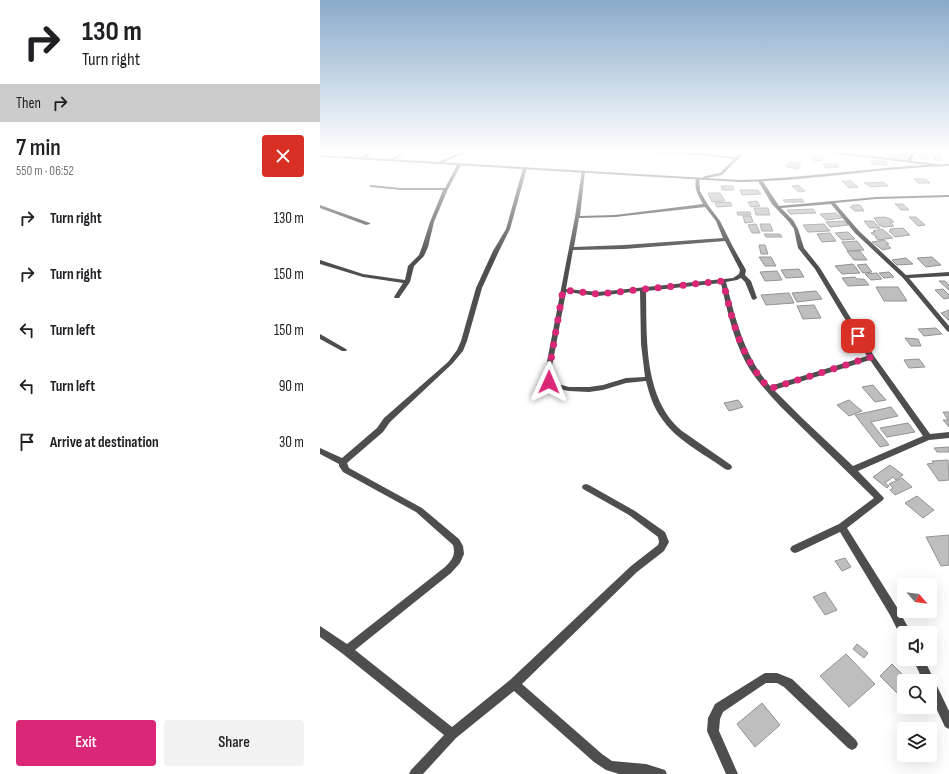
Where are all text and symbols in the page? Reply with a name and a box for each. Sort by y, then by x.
text: 130 m [82,15,142,48]
icon: right [16,16,68,68]
text: Turn right [82,49,140,70]
icon: right [49,92,71,114]
text: Then [16,94,41,113]
text: 7 min [16,133,61,162]
button: close [262,135,304,177]
text: 550 m · 06:52 [16,163,74,179]
icon: right [16,207,38,229]
text: Turn right [50,209,102,228]
text: 130 m [274,209,304,228]
icon: right [16,263,38,285]
text: Turn right [50,265,102,284]
text: 150 m [274,265,304,284]
icon: left [16,319,38,341]
pin [841,319,875,353]
text: Turn left [50,321,95,340]
text: 150 m [274,321,304,340]
icon: arrive [847,325,869,347]
position arrow [528,361,570,403]
icon: left [16,375,38,397]
text: Turn left [50,377,95,396]
text: 90 m [279,377,304,396]
icon: arrive [16,431,38,453]
text: Arrive at destination [50,433,159,452]
text: 30 m [279,433,304,452]
north arrow [897,578,937,618]
map controls [897,578,937,762]
button: sound [897,626,937,666]
button: search [897,674,937,714]
button: Exit [16,720,156,766]
button: Share [164,720,304,766]
button: layers [897,722,937,762]

